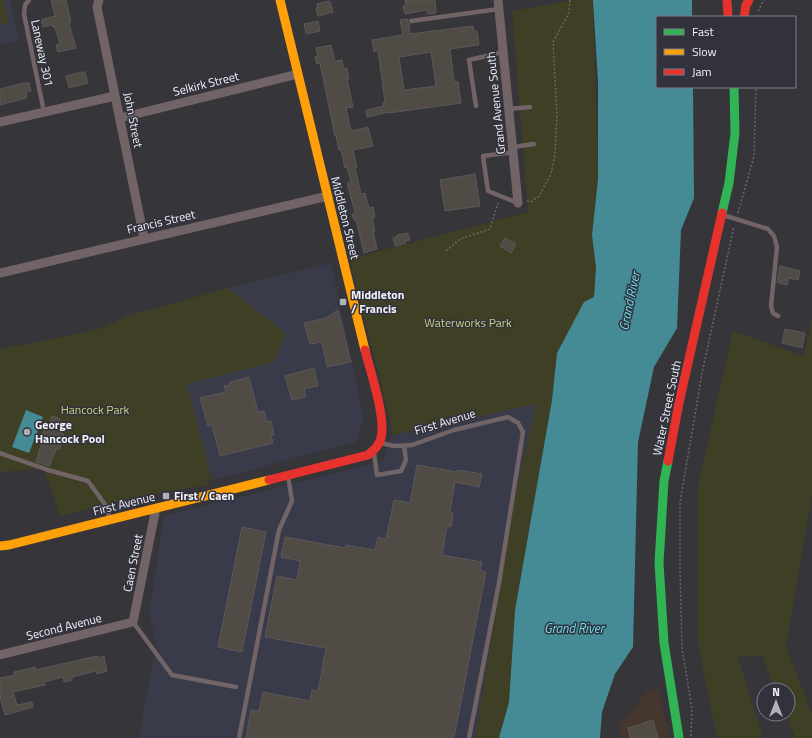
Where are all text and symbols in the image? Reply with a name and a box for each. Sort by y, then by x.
legend [656,16,796,88]
street label: Laneway 301 [26,18,59,88]
text: Fast [692,22,715,41]
text: Slow [692,42,717,61]
street label: Grand Avenue South [481,51,510,155]
text: Jam [692,62,712,81]
street label: Selkirk Street [171,66,242,101]
street label: John Street [119,90,148,150]
street label: Middleton Street [326,174,365,262]
street label: Francis Street [125,204,198,239]
water label: Grand River [613,268,645,332]
place label: Middleton / Francis [351,285,404,318]
marker: Middleton / Francis [338,297,348,307]
park label: Waterworks Park [424,313,512,332]
street label: Water Street South [647,358,686,457]
park label: Hancock Park [61,400,130,419]
street label: First Avenue [412,403,478,440]
place label: George Hancock Pool [35,415,105,448]
marker: George Hancock Pool [22,427,32,437]
place label: First / Caen [174,486,234,505]
street label: First Avenue [91,487,157,520]
marker: First / Caen [161,491,171,501]
street label: Caen Street [118,532,148,593]
street label: Second Avenue [24,608,104,645]
water label: Grand River [544,618,606,638]
north arrow [756,682,796,722]
text: N [772,684,780,700]

